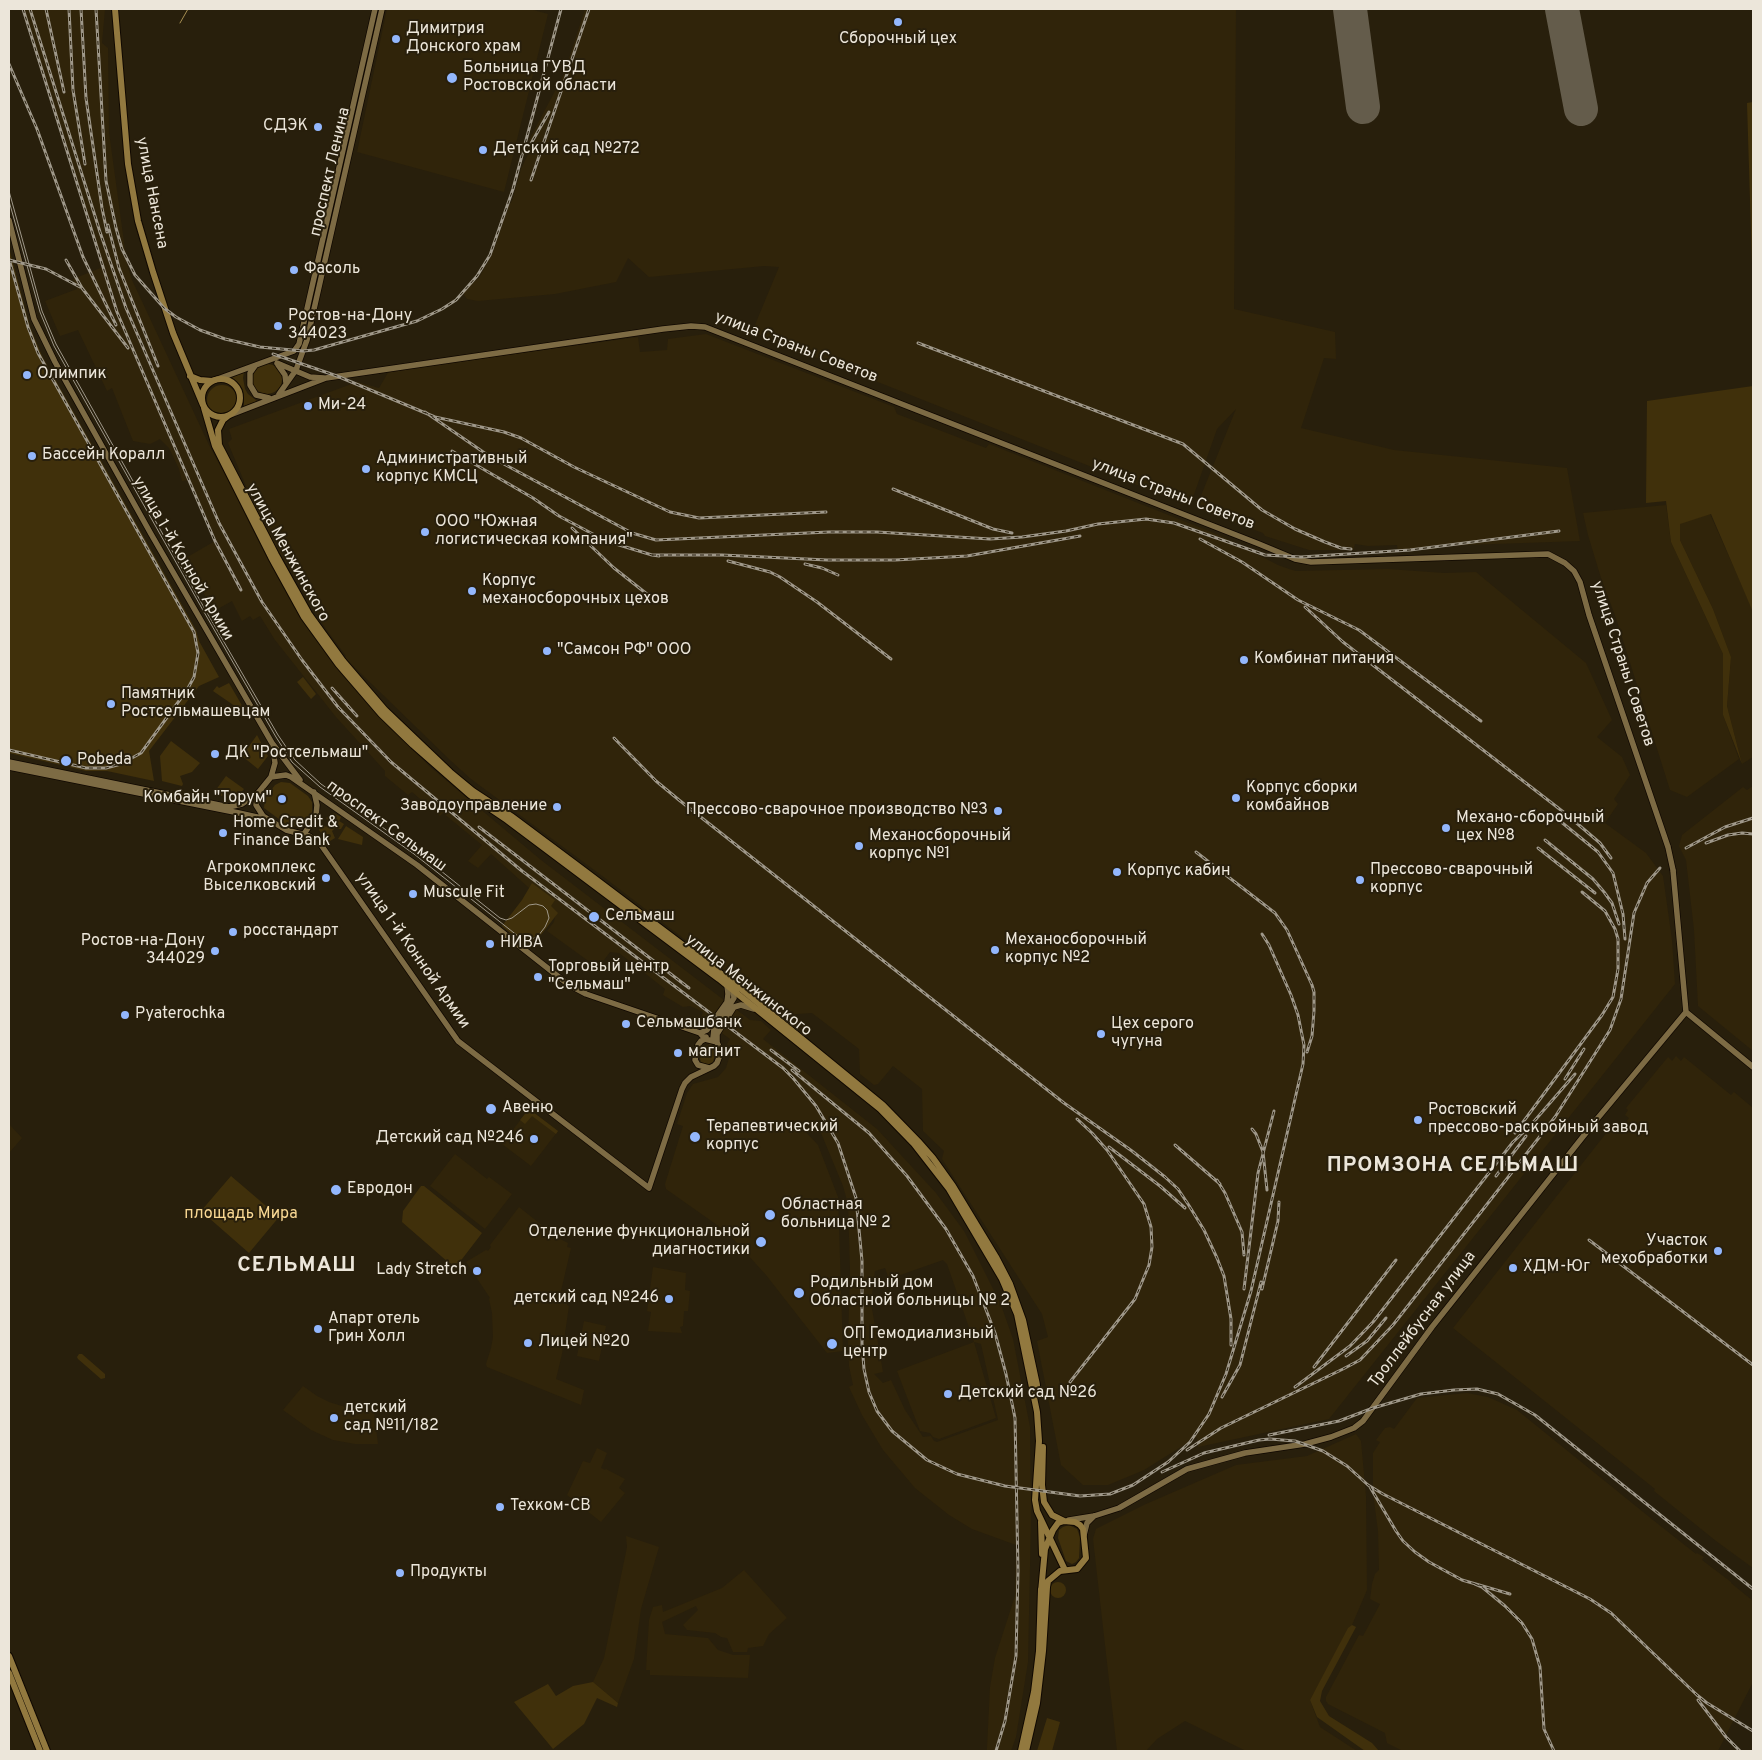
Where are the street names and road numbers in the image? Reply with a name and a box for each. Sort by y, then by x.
street label: проспект Ленина [307,106,355,238]
street label: улица Нансена [131,136,171,250]
street label: улица Страны Советов [712,308,880,388]
street label: улица Страны Советов [1089,455,1257,535]
street label: улица 1-й Конной Армии [127,474,237,644]
street label: улица Менжинского [241,480,333,626]
street label: улица Страны Советов [1586,579,1658,749]
street label: проспект Сельмаш [322,777,450,877]
street label: улица 1-й Конной Армии [351,869,473,1033]
street label: улица Менжинского [681,931,815,1041]
street label: Троллейбусная улица [1365,1248,1481,1392]

